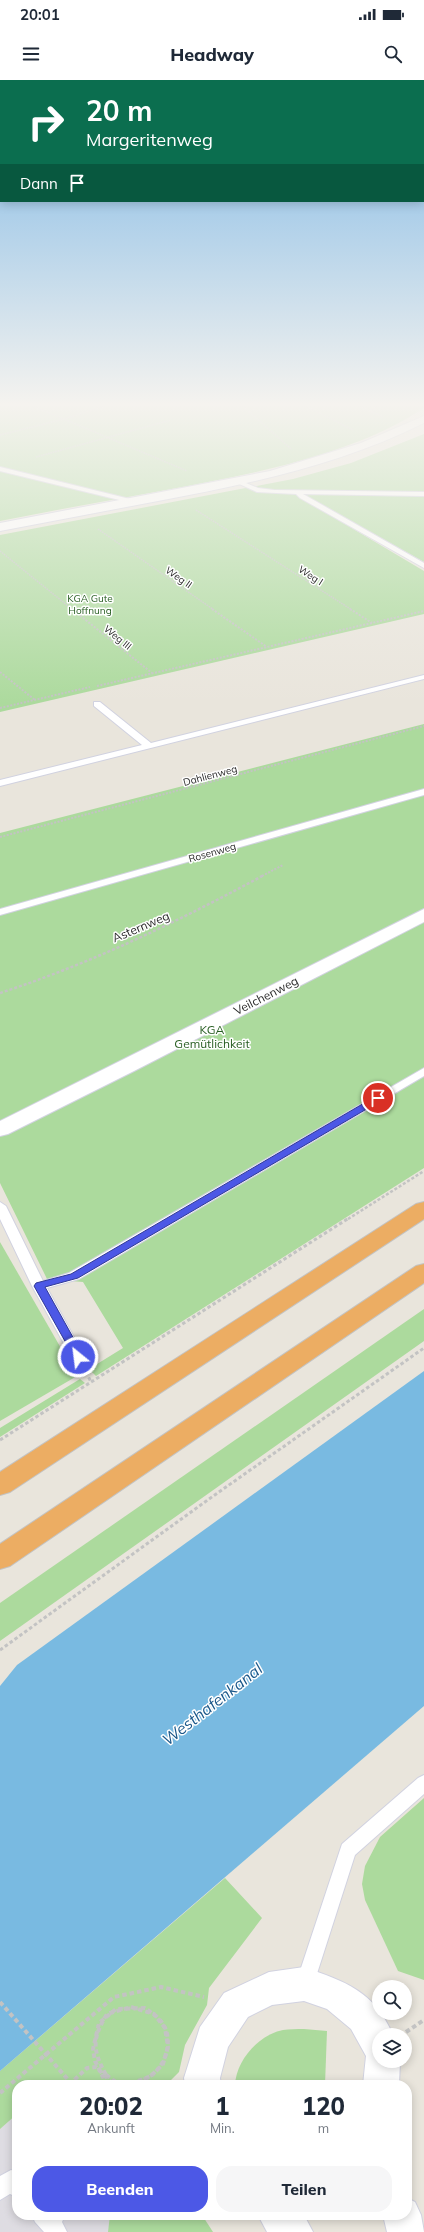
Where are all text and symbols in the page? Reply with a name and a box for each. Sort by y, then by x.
text: 20:01 [20,5,60,24]
icon: menu [20,43,42,65]
text: Headway [170,43,254,66]
icon: search [382,43,404,65]
text: 20 m [86,93,152,128]
icon: right [20,96,72,148]
text: Margeritenweg [86,128,213,151]
icon: arrive [66,172,88,194]
text: Dann [20,174,58,193]
street label: Weg I [296,563,326,588]
street label: Weg II [163,564,195,591]
park label: KGA Gute Hoffnung [67,592,113,617]
street label: Weg III [101,622,134,653]
street label: Dahlienweg [182,762,239,789]
street label: Rosenweg [187,840,237,865]
street label: Asternweg [110,908,172,945]
street label: Veilchenweg [231,973,301,1018]
park label: KGA Gemütlichkeit [174,1022,250,1051]
pin [361,1081,395,1115]
icon: arrive [367,1087,389,1109]
position arrow [57,1336,99,1378]
water label: Westhafenkanal [158,1659,266,1749]
map controls [372,1980,412,2068]
button: search [372,1980,412,2020]
button: layers [372,2028,412,2068]
text: 20:02 [79,2091,143,2121]
text: 1 [215,2091,230,2121]
text: 120 [302,2091,345,2121]
text: Ankunft [87,2120,135,2136]
text: Min. [210,2120,235,2136]
text: m [318,2120,329,2136]
button: Beenden [32,2166,208,2212]
button: Teilen [216,2166,392,2212]

